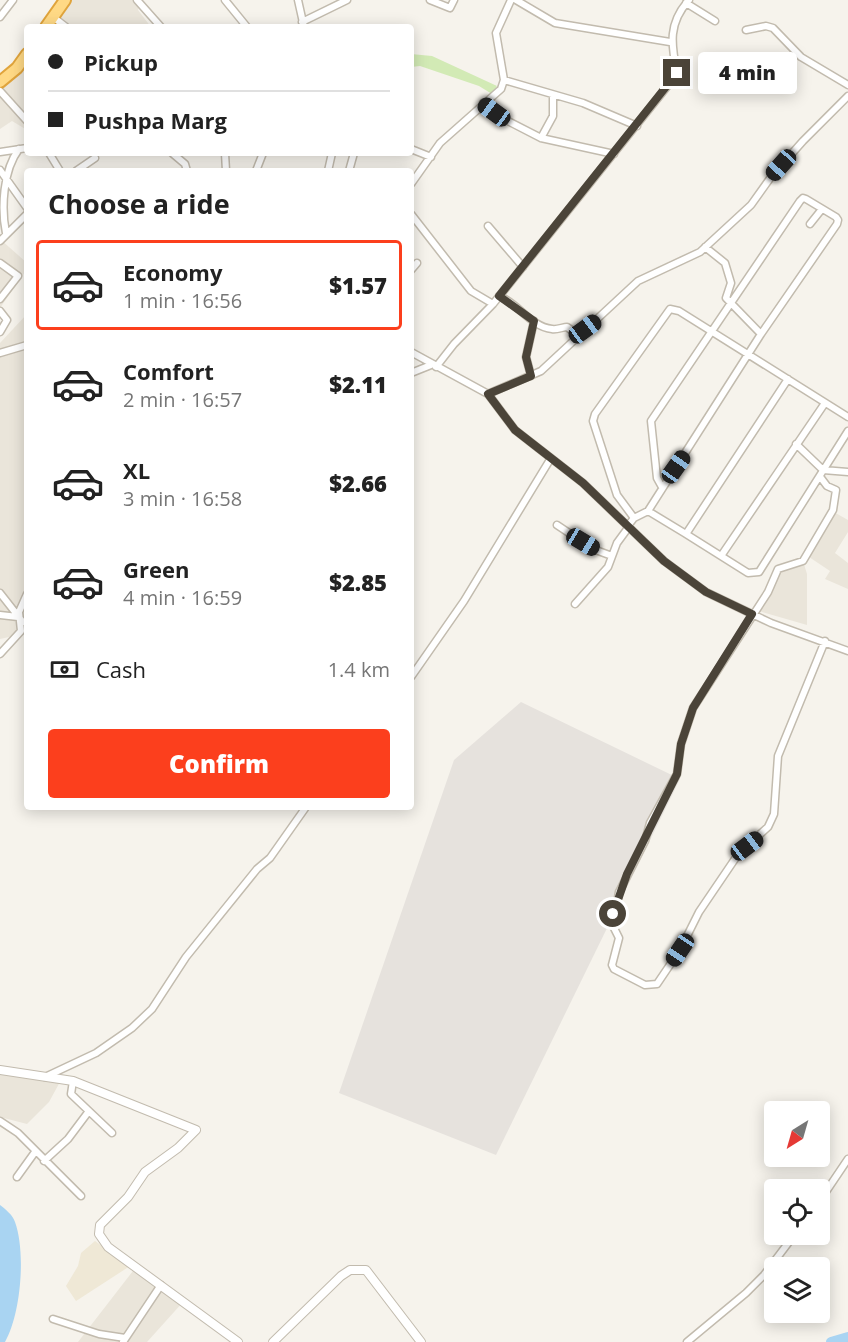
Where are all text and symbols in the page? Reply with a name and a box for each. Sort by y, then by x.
text: Pickup [84,47,158,77]
callout: 4 min [698,52,797,94]
route end [663,59,690,86]
text: 4 min [719,59,776,86]
car [474,94,514,130]
text: Pushpa Marg [84,105,227,135]
car [762,146,800,184]
text: Choose a ride [48,185,230,222]
text: Economy [123,257,222,287]
icon: car [51,258,105,312]
text: $1.57 [329,270,387,300]
text: 1 min · 16:56 [123,287,242,314]
car [565,311,605,347]
text: Comfort [123,356,214,386]
icon: car [51,357,105,411]
text: $2.11 [329,369,387,399]
text: 2 min · 16:57 [123,386,242,413]
car [658,447,694,487]
text: XL [123,455,150,485]
icon: car [51,456,105,510]
text: $2.66 [329,468,387,498]
text: 3 min · 16:58 [123,485,242,512]
car [563,525,603,559]
text: Green [123,554,189,584]
icon: car [51,555,105,609]
text: $2.85 [329,567,387,597]
text: 4 min · 16:59 [123,584,242,611]
icon: cash [48,653,81,686]
text: Cash [96,654,146,684]
text: 1.4 km [328,656,390,683]
button: Confirm [48,729,390,798]
car [727,828,767,864]
route start [599,900,626,927]
car [662,930,698,970]
north arrow [764,1101,830,1167]
map controls [764,1101,830,1323]
button: locate [764,1179,830,1245]
button: layers [764,1257,830,1323]

